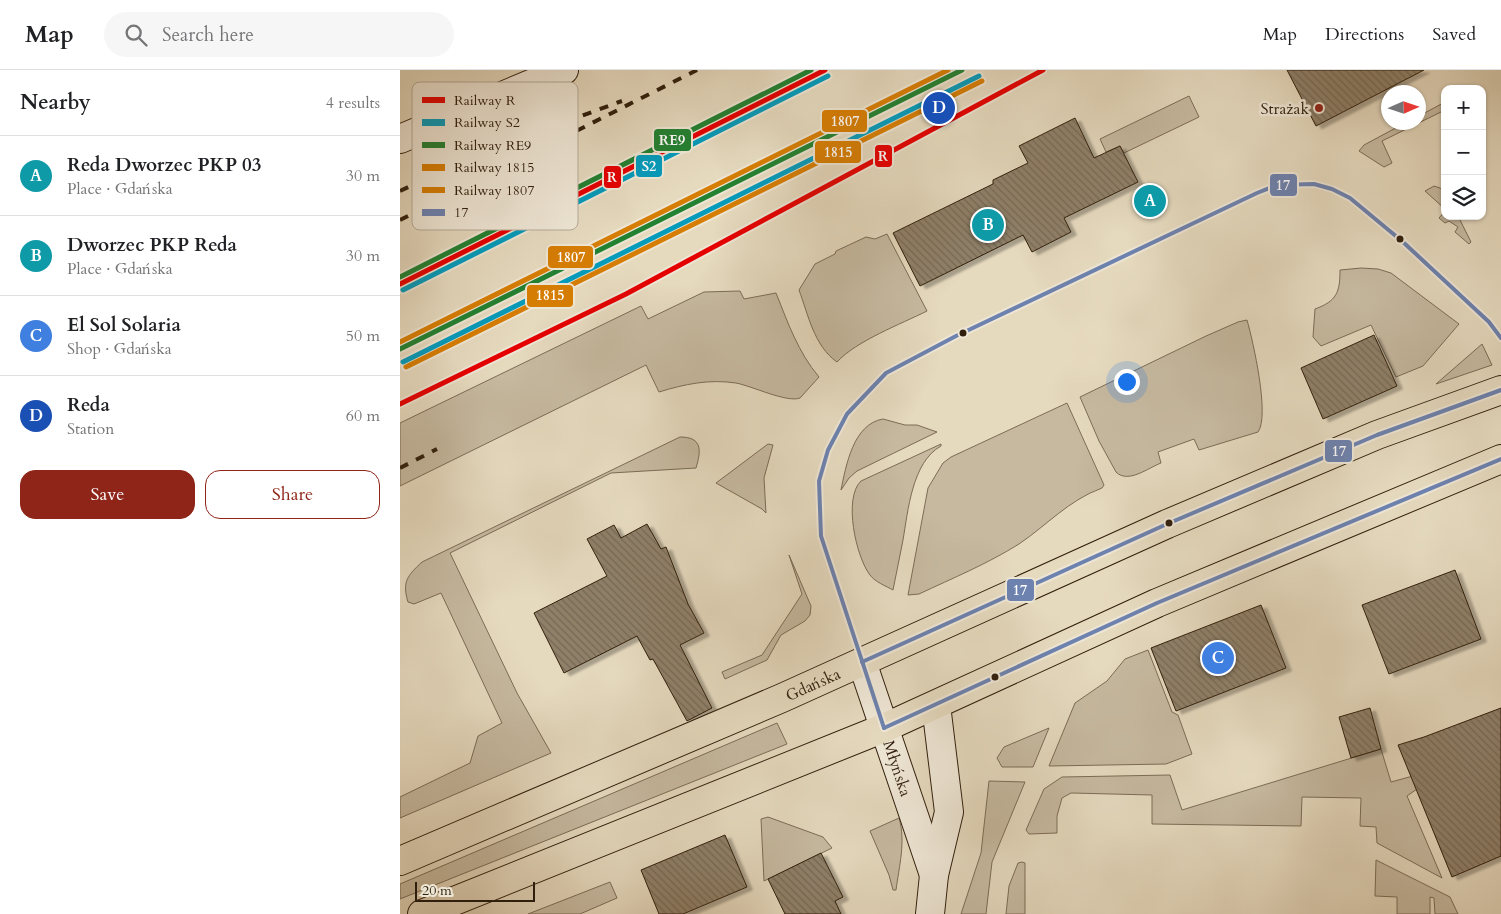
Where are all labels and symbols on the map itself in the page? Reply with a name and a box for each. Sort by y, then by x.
legend [412,82,578,230]
north arrow [1381,85,1426,130]
pin: D [923,89,955,127]
text: Railway R [454,91,516,110]
place label: Strażak [1261,98,1309,120]
marker: Strażak [1313,102,1325,114]
line badge: 1807 [821,109,868,133]
text: 1807 [831,112,859,131]
text: Railway S2 [454,113,520,132]
line badge: RE9 [653,128,692,152]
text: RE9 [659,131,685,150]
text: Railway RE9 [454,136,531,155]
line badge: 1815 [814,140,862,164]
text: 1815 [824,143,852,162]
line badge: R [874,144,893,168]
text: R [878,147,889,166]
line badge: S2 [635,154,663,178]
text: S2 [642,157,656,176]
text: Railway 1815 [454,158,534,177]
line badge: R [603,165,622,189]
text: R [607,168,618,187]
line badge: 17 [1269,173,1298,197]
text: 17 [1276,176,1290,195]
text: Railway 1807 [454,181,534,200]
pin: A [1134,182,1166,220]
text: 17 [454,203,468,222]
pin: B [972,206,1004,244]
unlabelled marker [1395,234,1405,244]
line badge: 1807 [547,245,594,269]
text: 1807 [557,248,585,267]
line badge: 1815 [526,284,574,308]
text: 1815 [536,286,564,305]
unlabelled marker [958,328,968,338]
your location [1114,369,1140,395]
line badge: 17 [1324,439,1353,463]
text: 17 [1332,442,1346,461]
unlabelled marker [1164,518,1174,528]
line badge: 17 [1006,578,1035,602]
text: 17 [1013,581,1027,600]
pin: C [1202,639,1234,677]
street label: Gdańska [782,663,844,707]
unlabelled marker [990,672,1000,682]
street label: Młyńska [877,737,917,799]
scale bar [415,879,535,902]

